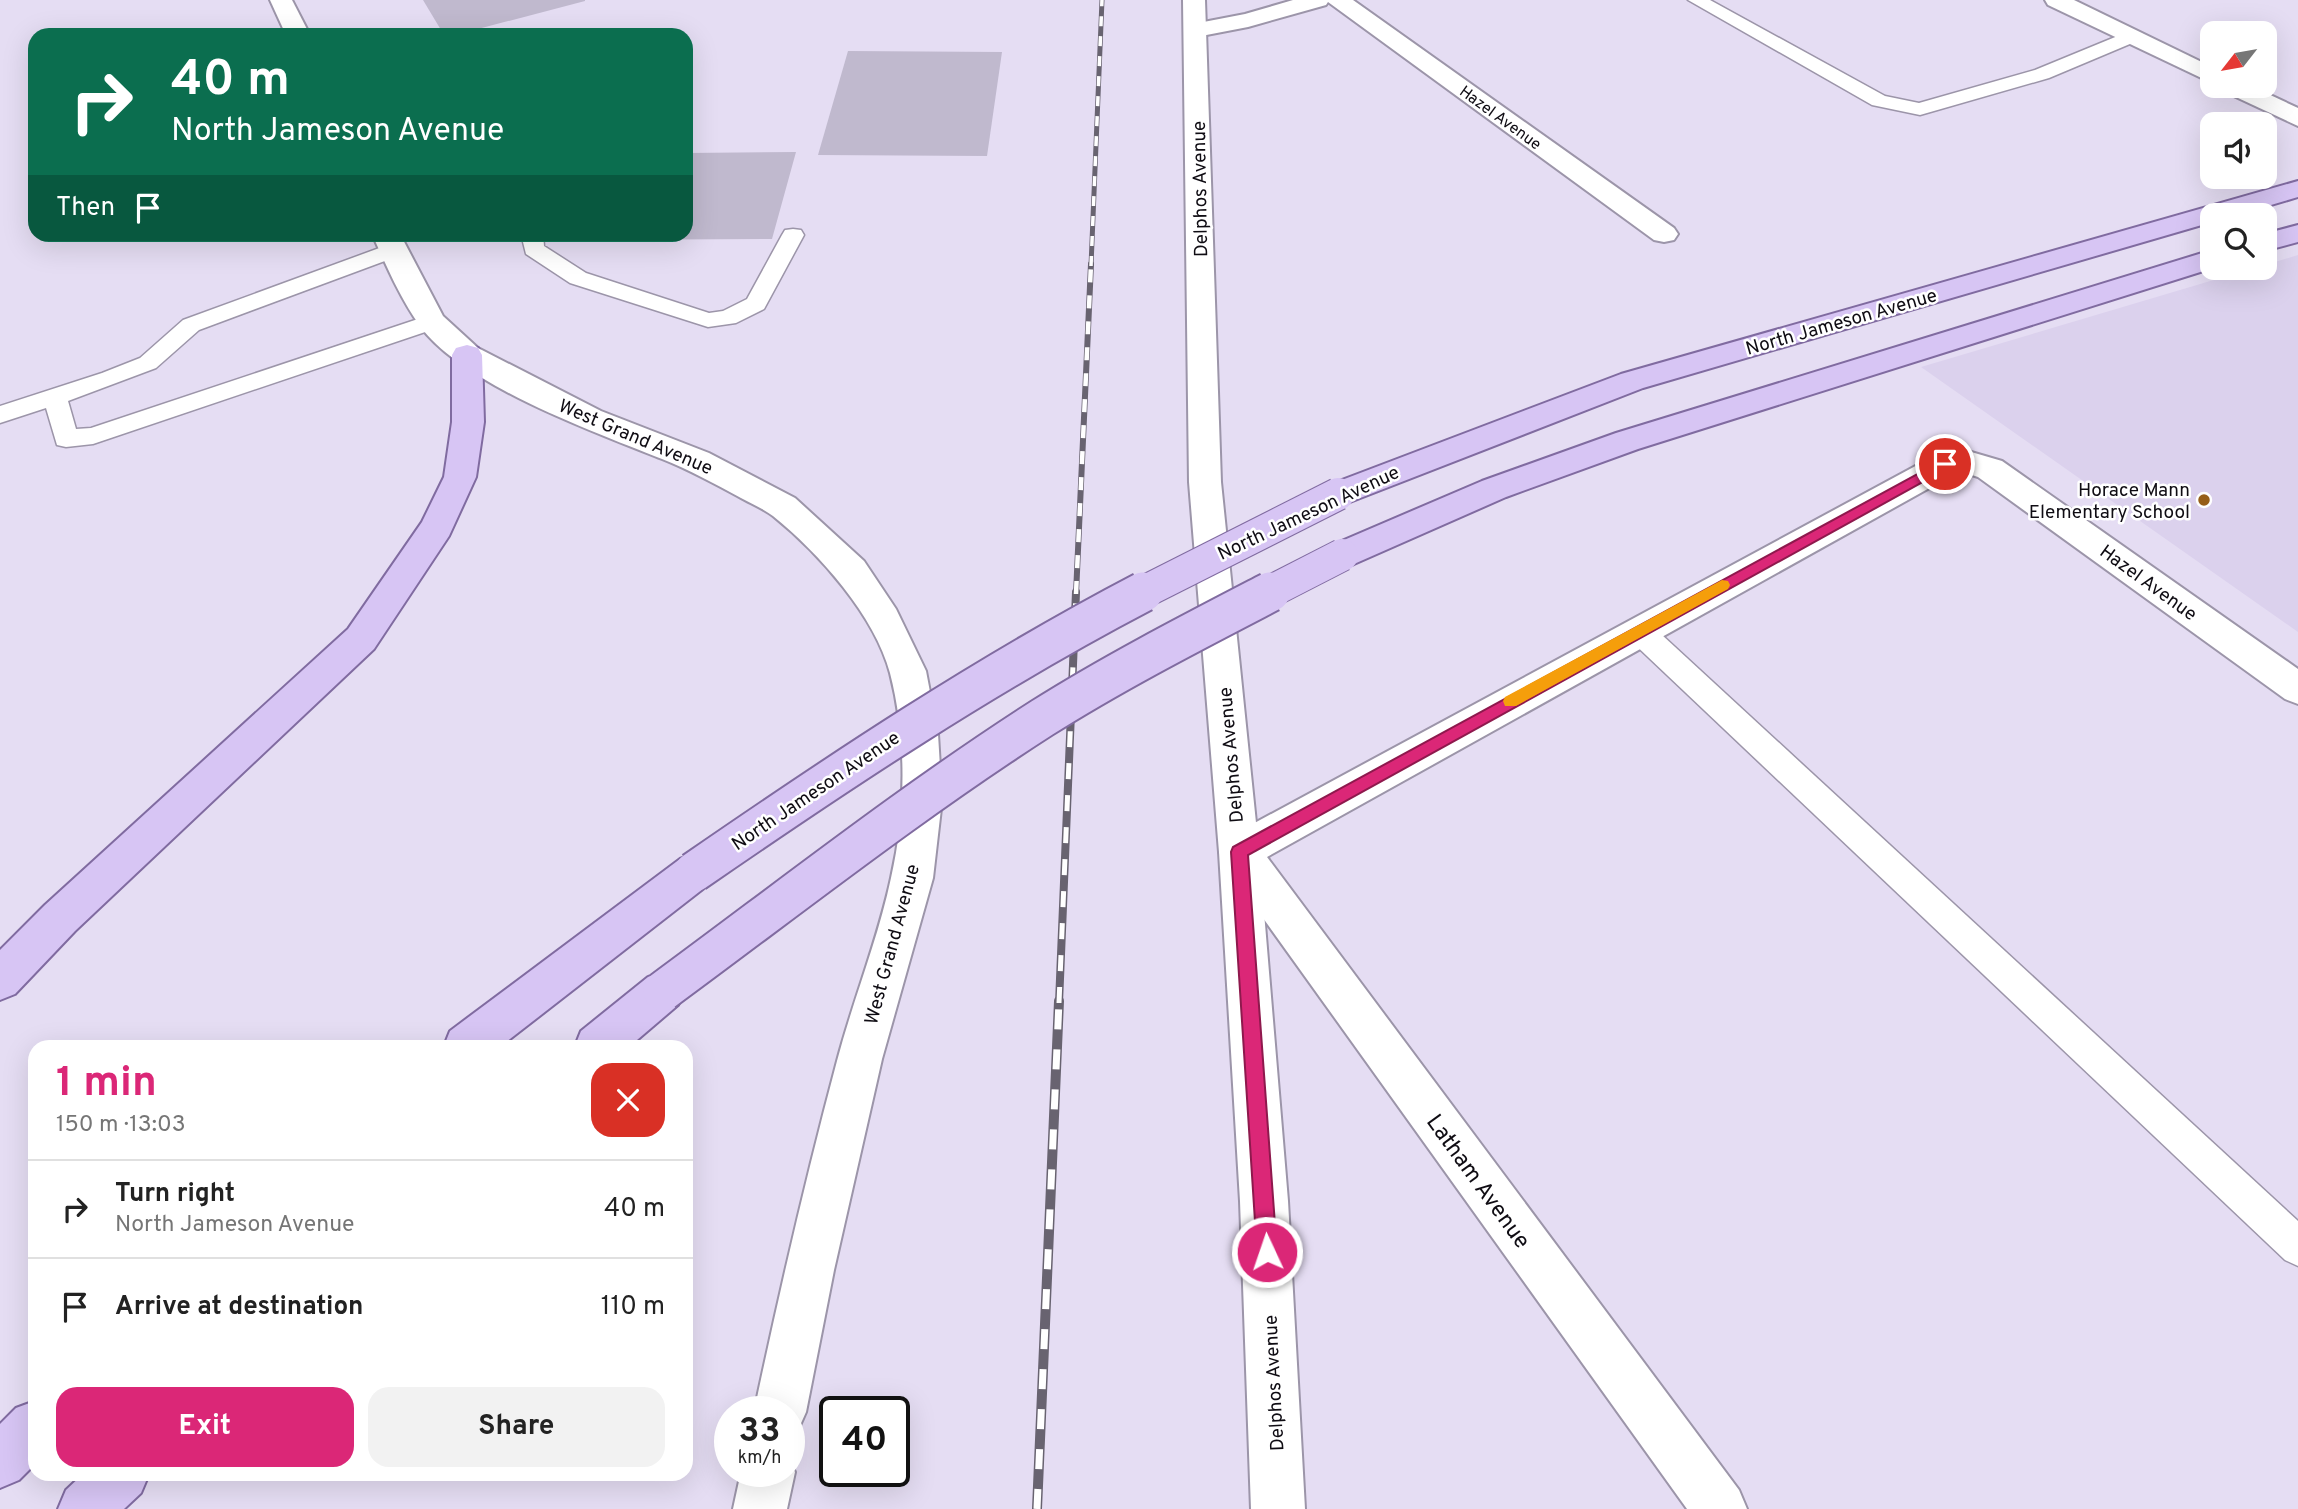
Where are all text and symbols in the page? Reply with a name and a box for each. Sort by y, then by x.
north arrow [2200,21,2277,98]
map controls [2200,21,2277,280]
text: 40 m [171,51,290,113]
icon: right [56,56,147,147]
street label: Hazel Avenue [1455,82,1545,155]
text: North Jameson Avenue [171,112,504,152]
button: sound [2200,112,2277,189]
street label: Delphos Avenue [1188,121,1214,257]
icon: arrive [129,189,167,227]
text: Then [56,192,115,225]
button: search [2200,203,2277,280]
street label: North Jameson Avenue [1743,284,1940,362]
street label: West Grand Avenue [555,395,716,481]
pin [1915,434,1975,494]
icon: arrive [1926,445,1964,483]
street label: North Jameson Avenue [1214,461,1404,566]
place label: Horace Mann Elementary School [2029,479,2190,525]
marker: Horace Mann Elementary School [2196,492,2212,508]
street label: Hazel Avenue [2094,540,2201,627]
street label: Delphos Avenue [1214,686,1250,824]
street label: North Jameson Avenue [727,726,905,857]
street label: West Grand Avenue [860,862,926,1027]
text: 1 min [56,1058,157,1111]
button: close [591,1063,665,1137]
street label: Latham Avenue [1418,1110,1535,1255]
text: 150 m · 13:03 [56,1111,186,1140]
text: Turn right [115,1178,235,1211]
icon: right [56,1190,94,1228]
text: 40 m [604,1193,665,1226]
text: North Jameson Avenue [115,1211,354,1240]
position arrow [1230,1215,1304,1289]
icon: arrive [56,1288,94,1326]
text: Arrive at destination [115,1291,363,1324]
text: 110 m [601,1291,665,1324]
street label: Delphos Avenue [1259,1314,1291,1452]
button: Exit [56,1387,354,1467]
button: Share [368,1387,665,1467]
speed limit sign: 40 [819,1396,910,1487]
text: 33 [739,1410,780,1454]
text: km/h [738,1447,781,1470]

